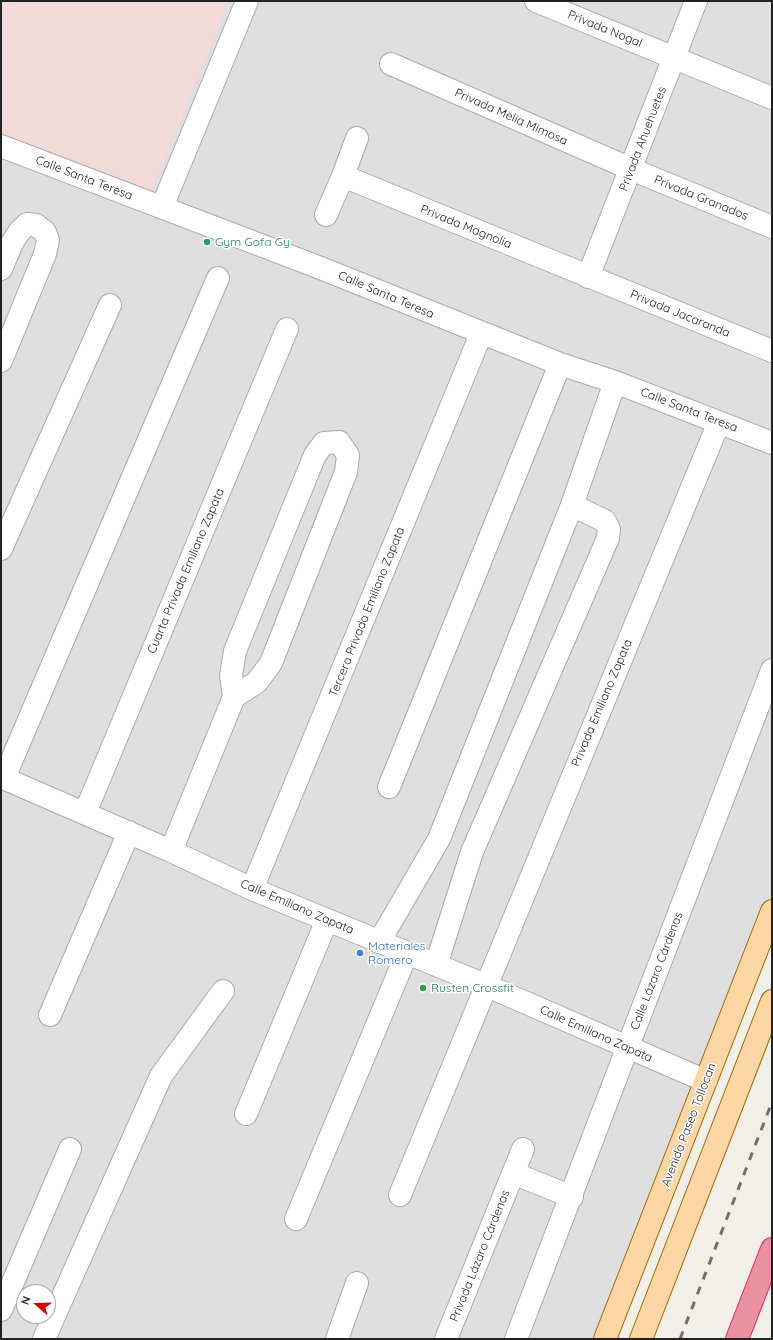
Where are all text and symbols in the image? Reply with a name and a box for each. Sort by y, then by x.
street label: Privada Nogal [566,7,644,51]
street label: Privada Ahuehuetes [616,85,670,193]
street label: Privada Melia Mimosa [452,86,570,148]
street label: Calle Santa Teresa [33,153,135,203]
street label: Privada Granados [652,173,750,223]
street label: Privada Magnolia [418,202,514,252]
place label: Gym Gofa Gy [215,235,290,249]
marker: Gym Gofa Gy [202,237,212,247]
street label: Calle Santa Teresa [336,268,436,322]
street label: Privada Jacaranda [628,287,732,341]
street label: Calle Santa Teresa [638,385,740,435]
street label: Cuarta Privada Emiliano Zapata [145,486,227,656]
street label: Tercera Privada Emiliano Zapata [326,525,408,699]
street label: Privada Emiliano Zapata [569,637,635,769]
street label: Calle Emiliano Zapata [238,877,356,937]
street label: Calle Lázaro Cárdenas [628,910,686,1032]
place label: Materiales Romero [368,939,425,967]
marker: Materiales Romero [355,948,365,958]
place label: Rusten Crossfit [431,981,514,995]
marker: Rusten Crossfit [418,983,428,993]
street label: Calle Emiliano Zapata [537,1003,655,1065]
street label: Avenida Paseo Tollocan [659,1061,719,1189]
street label: Privada Lázaro Cárdenas [447,1188,513,1324]
north arrow [16,1284,56,1324]
text: N [18,1294,34,1306]

